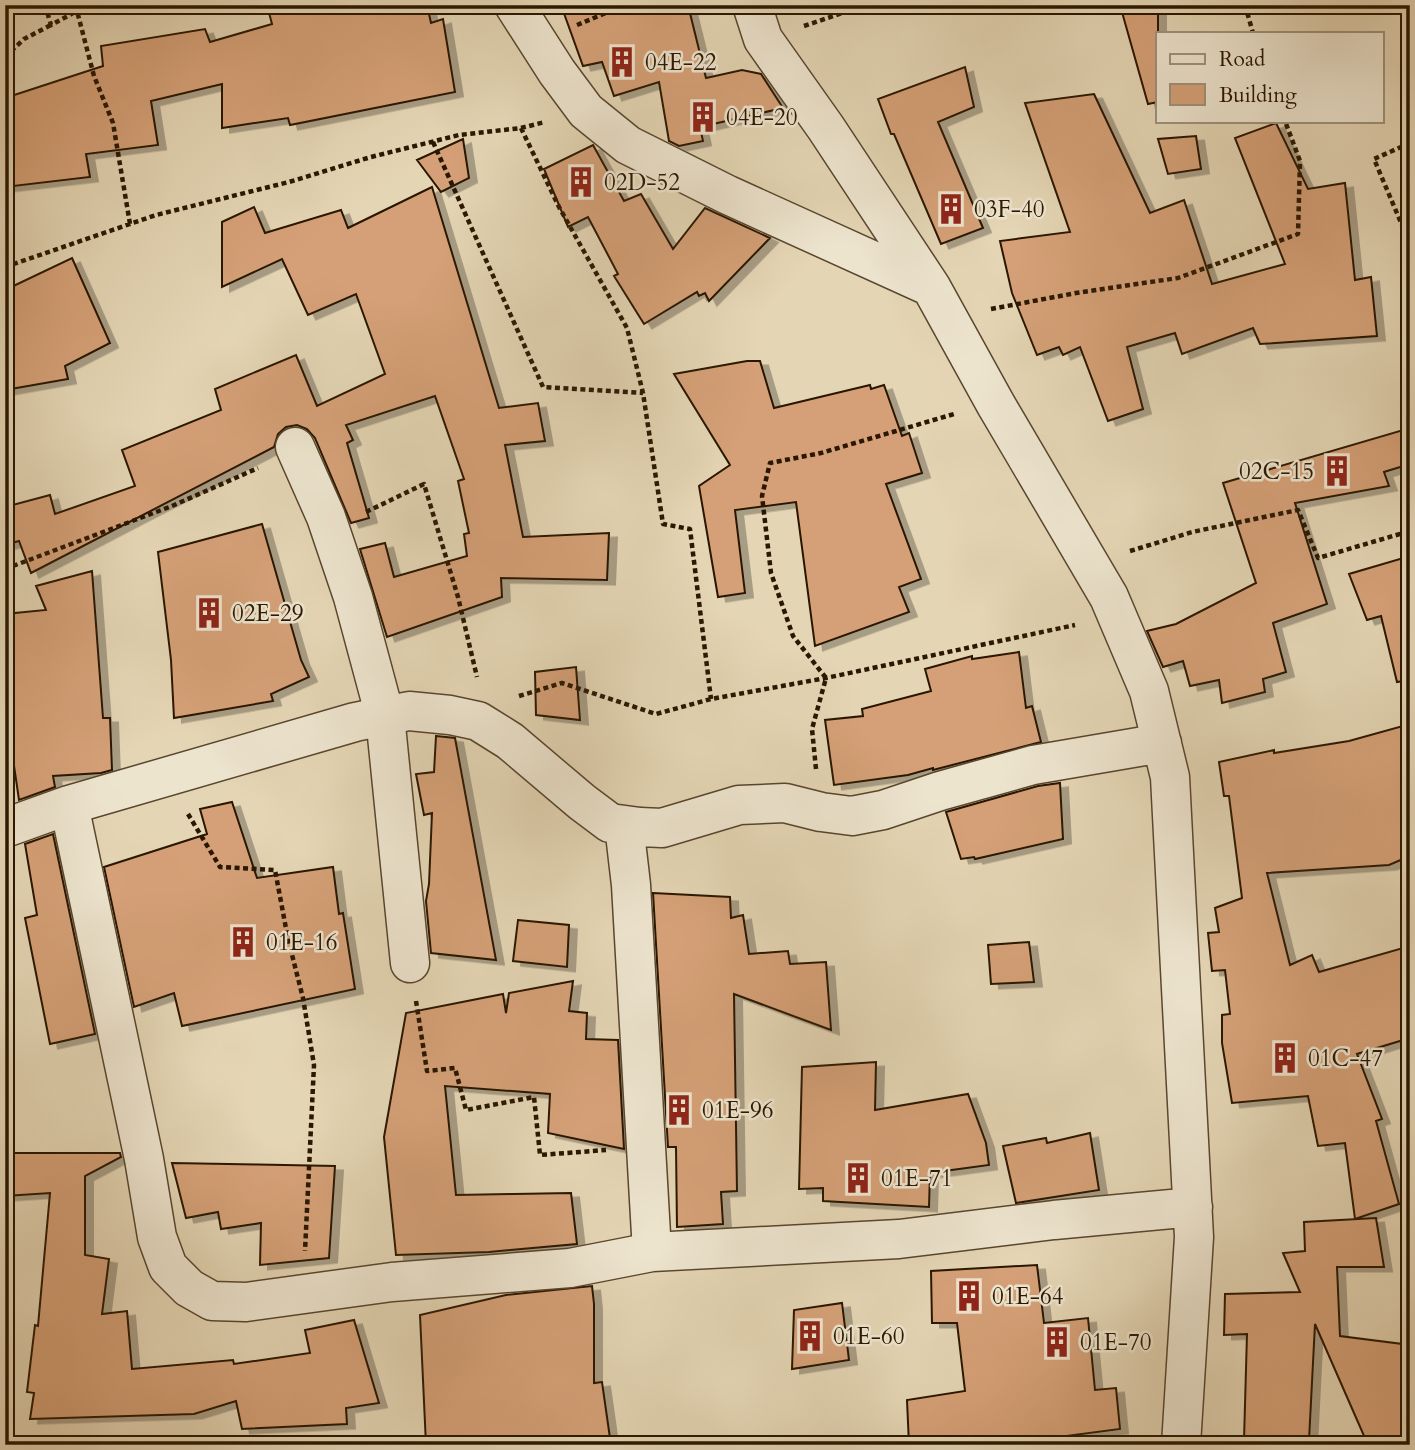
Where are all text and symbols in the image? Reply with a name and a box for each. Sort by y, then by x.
legend [1156,32,1384,122]
building icon: 04E-22 [605,45,639,79]
text: Road [1219,45,1265,74]
place label: 04E-22 [645,47,717,78]
text: Building [1219,81,1297,110]
building icon: 04E-20 [686,100,720,134]
place label: 04E-20 [726,102,798,133]
building icon: 02D-52 [564,165,598,199]
place label: 02D-52 [604,167,680,198]
building icon: 03F-40 [934,192,968,226]
place label: 03F-40 [974,194,1044,225]
building icon: 02C-15 [1320,454,1354,488]
place label: 02C-15 [1239,456,1314,487]
building icon: 02E-29 [192,596,226,630]
place label: 02E-29 [232,598,304,629]
building icon: 01E-16 [226,925,260,959]
place label: 01E-16 [266,927,338,958]
building icon: 01C-47 [1268,1041,1302,1075]
place label: 01C-47 [1308,1043,1383,1074]
building icon: 01E-96 [662,1093,696,1127]
place label: 01E-96 [702,1095,774,1126]
building icon: 01E-71 [841,1161,875,1195]
place label: 01E-71 [881,1163,953,1194]
building icon: 01E-64 [952,1279,986,1313]
place label: 01E-64 [992,1281,1064,1312]
building icon: 01E-60 [793,1319,827,1353]
place label: 01E-60 [833,1321,905,1352]
building icon: 01E-70 [1040,1325,1074,1359]
place label: 01E-70 [1080,1327,1152,1358]

